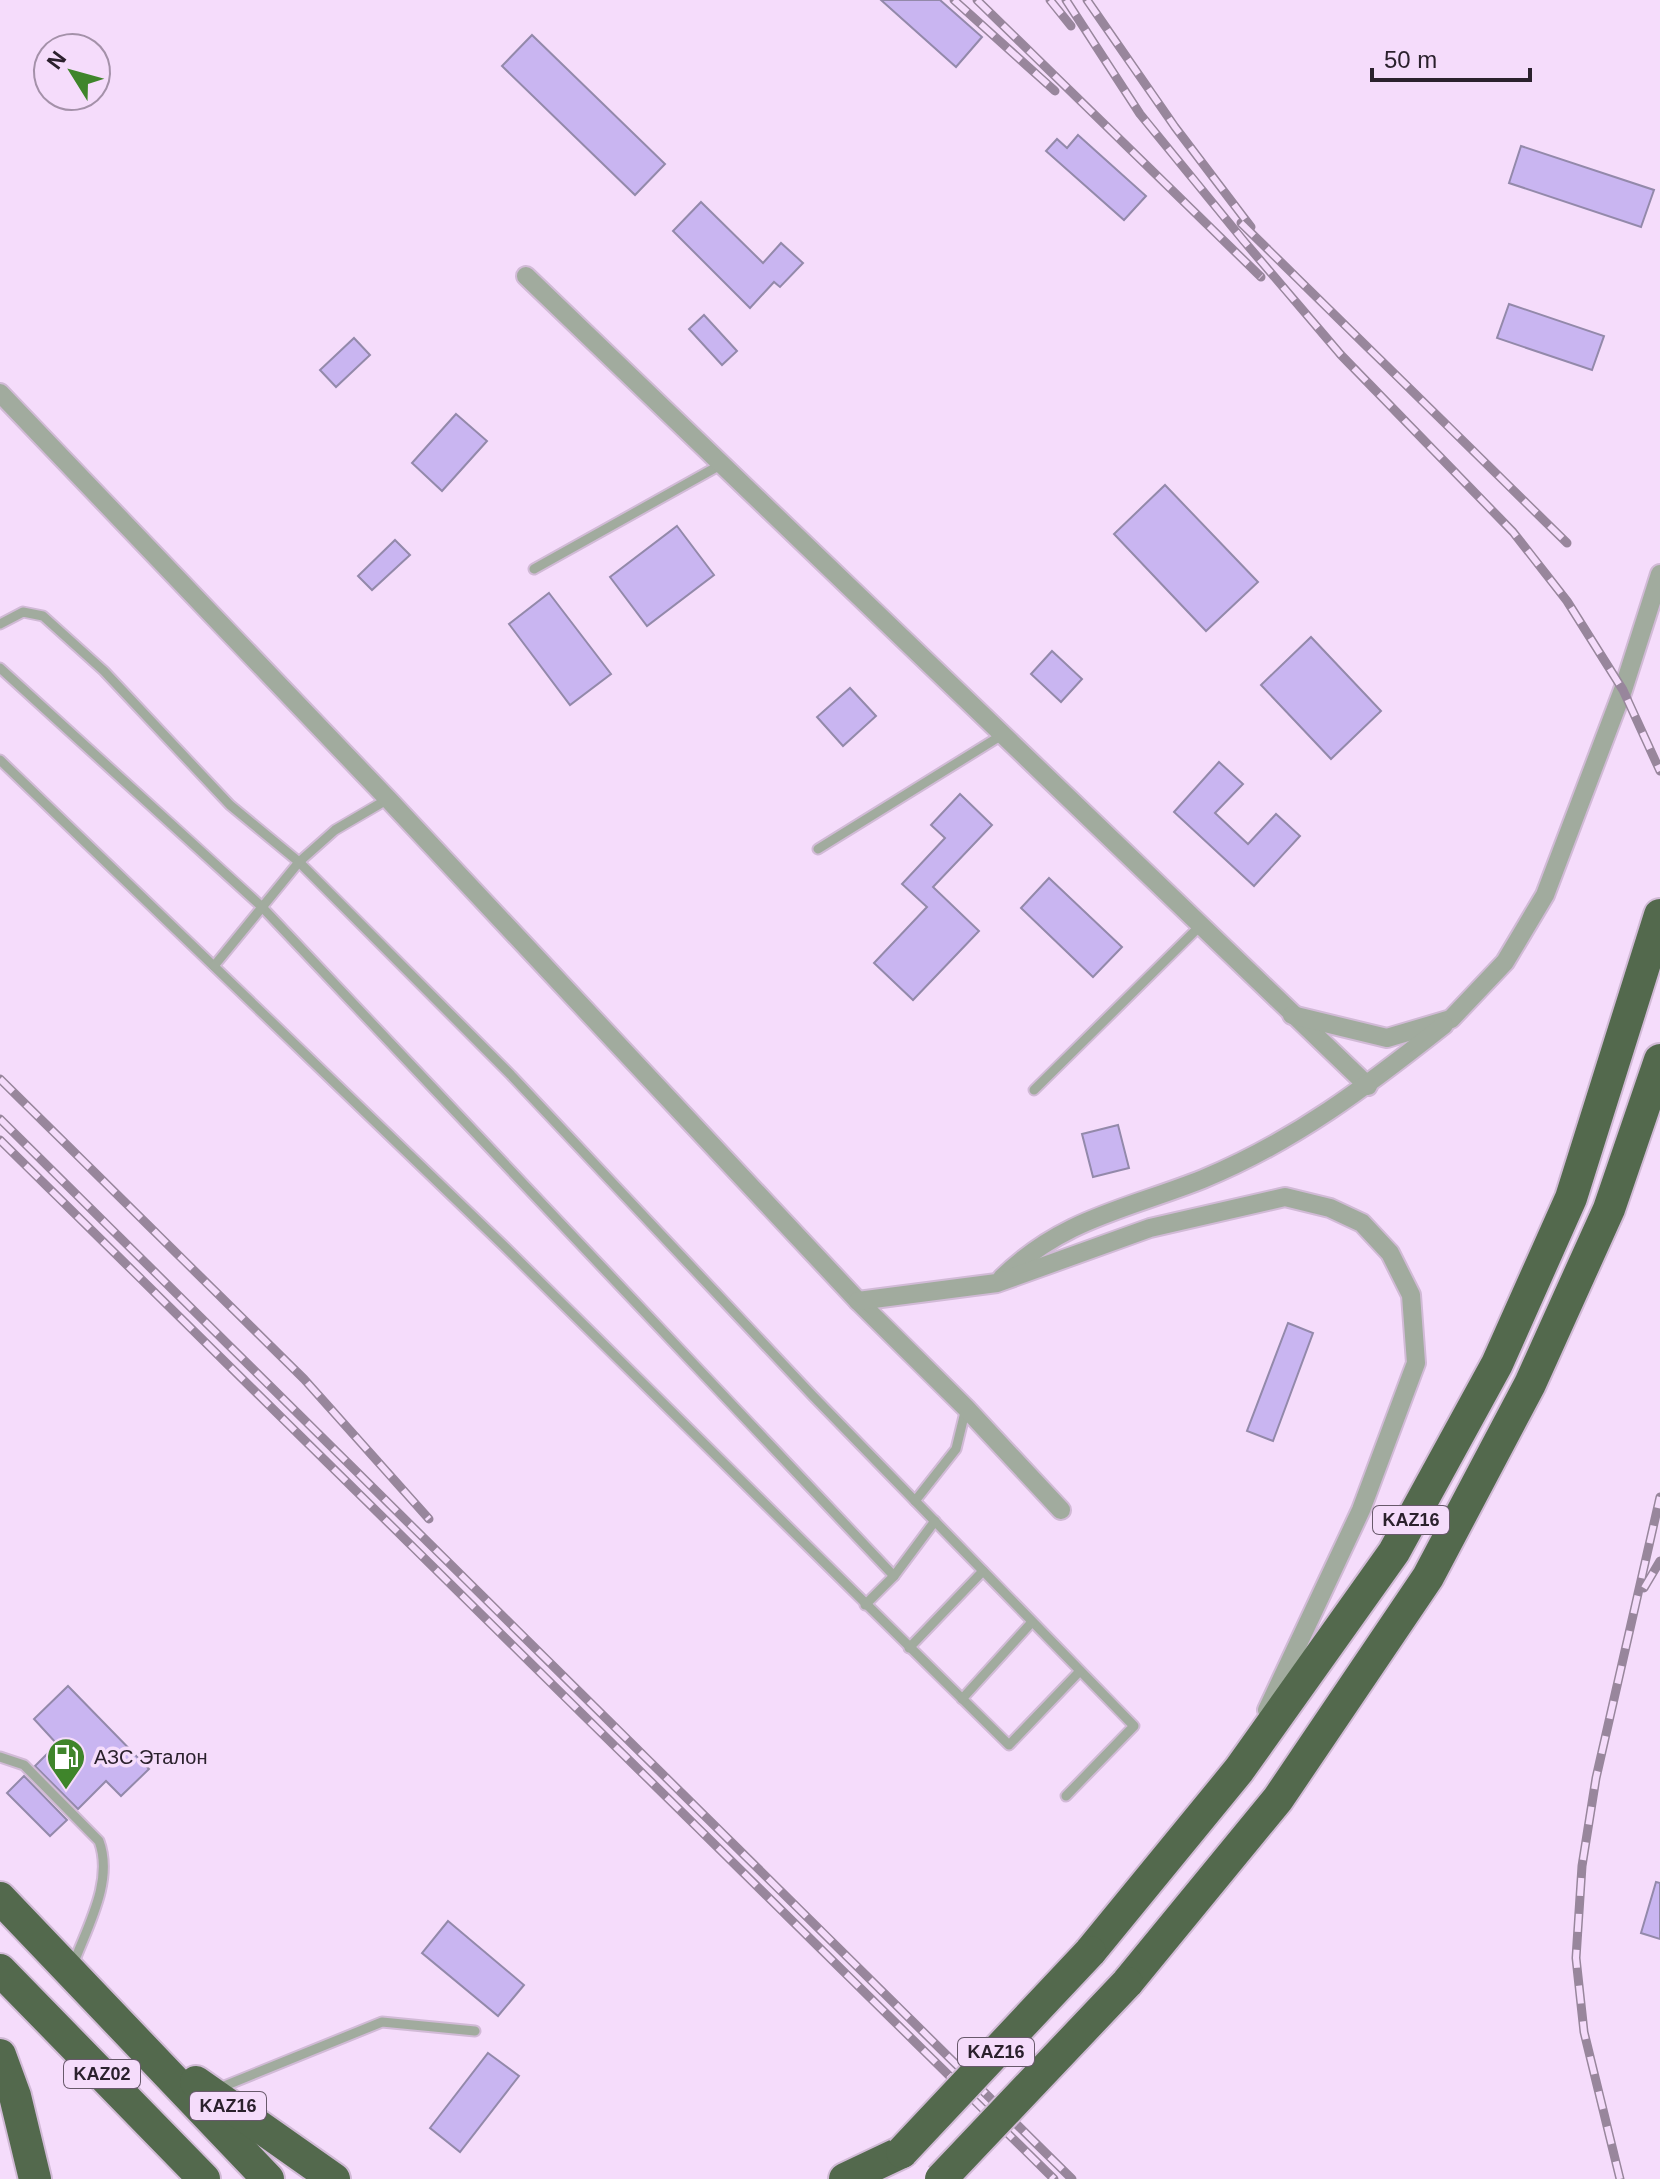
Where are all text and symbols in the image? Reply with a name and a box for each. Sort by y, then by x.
north arrow [32,32,112,112]
scale bar [1372,32,1530,82]
text: N [42,46,71,74]
text: 50 m [1384,46,1437,73]
road number: KAZ16 [1373,1506,1449,1534]
fuel station icon: АЗС Эталон [45,1736,87,1791]
place label: АЗС Эталон [94,1746,207,1768]
road number: KAZ16 [958,2038,1034,2066]
road number: KАZ02 [64,2060,140,2088]
road number: KAZ16 [190,2092,266,2120]

